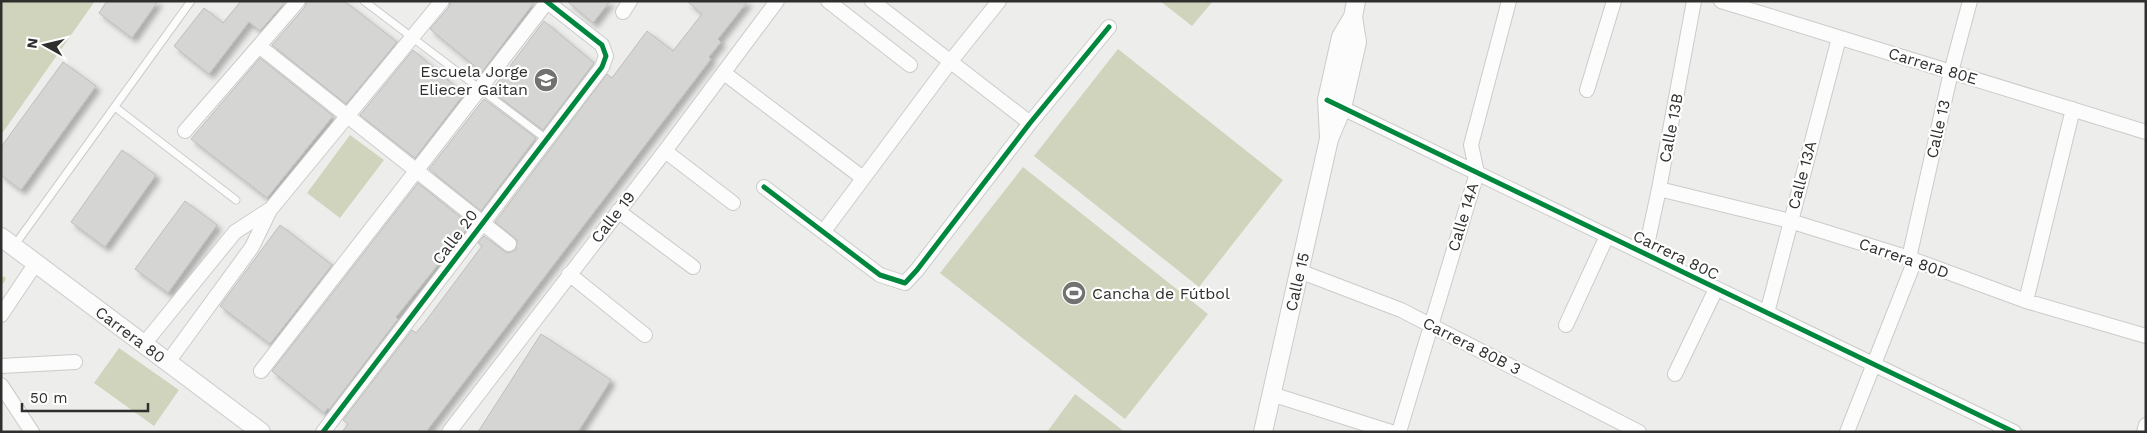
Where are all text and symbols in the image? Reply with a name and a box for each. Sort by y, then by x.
north arrow [20,20,70,70]
text: N [23,37,41,49]
street label: Carrera 80E [1886,43,1980,89]
place label: Escuela Jorge Eliecer Gaitan [419,62,528,99]
school or university icon: Escuela Jorge Eliecer Gaitan [533,67,559,93]
street label: Calle 13B [1655,92,1687,164]
street label: Calle 13 [1922,98,1954,160]
street label: Calle 13A [1784,138,1820,211]
street label: Calle 14A [1444,180,1483,254]
street label: Calle 19 [587,187,639,247]
street label: Calle 20 [428,206,482,268]
street label: Carrera 80C [1630,226,1722,284]
street label: Carrera 80D [1857,234,1951,282]
street label: Calle 15 [1281,251,1313,313]
sports icon: Cancha de Fútbol [1061,280,1087,306]
place label: Cancha de Fútbol [1092,284,1230,303]
street label: Carrera 80 [92,302,169,367]
street label: Carrera 80B 3 [1420,313,1524,379]
scale bar [22,380,149,412]
text: 50 m [30,389,67,407]

